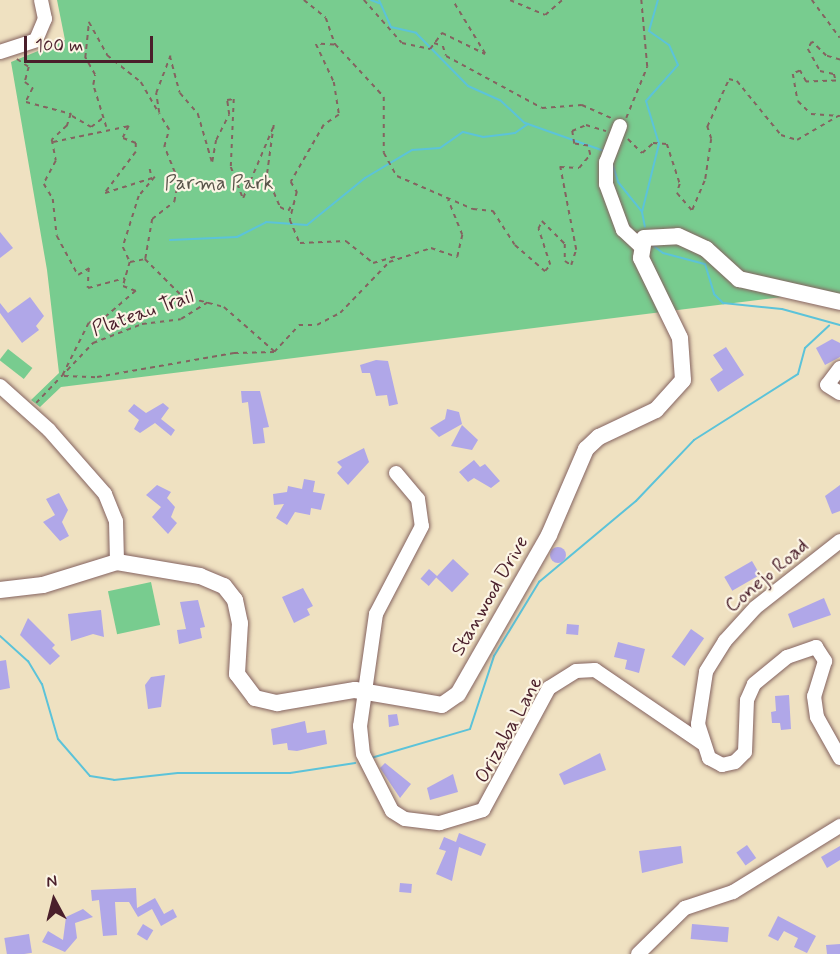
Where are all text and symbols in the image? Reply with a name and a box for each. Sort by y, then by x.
scale bar [27,24,156,62]
text: 100 m [35,34,83,58]
park label: Parma Park [166,171,272,195]
street label: Plateau Trail [88,284,198,342]
street label: Stanwood Drive [446,533,534,659]
street label: Conejo Road [720,534,814,618]
street label: Orizaba Lane [470,673,548,787]
north arrow [24,870,84,930]
text: N [45,871,58,893]

